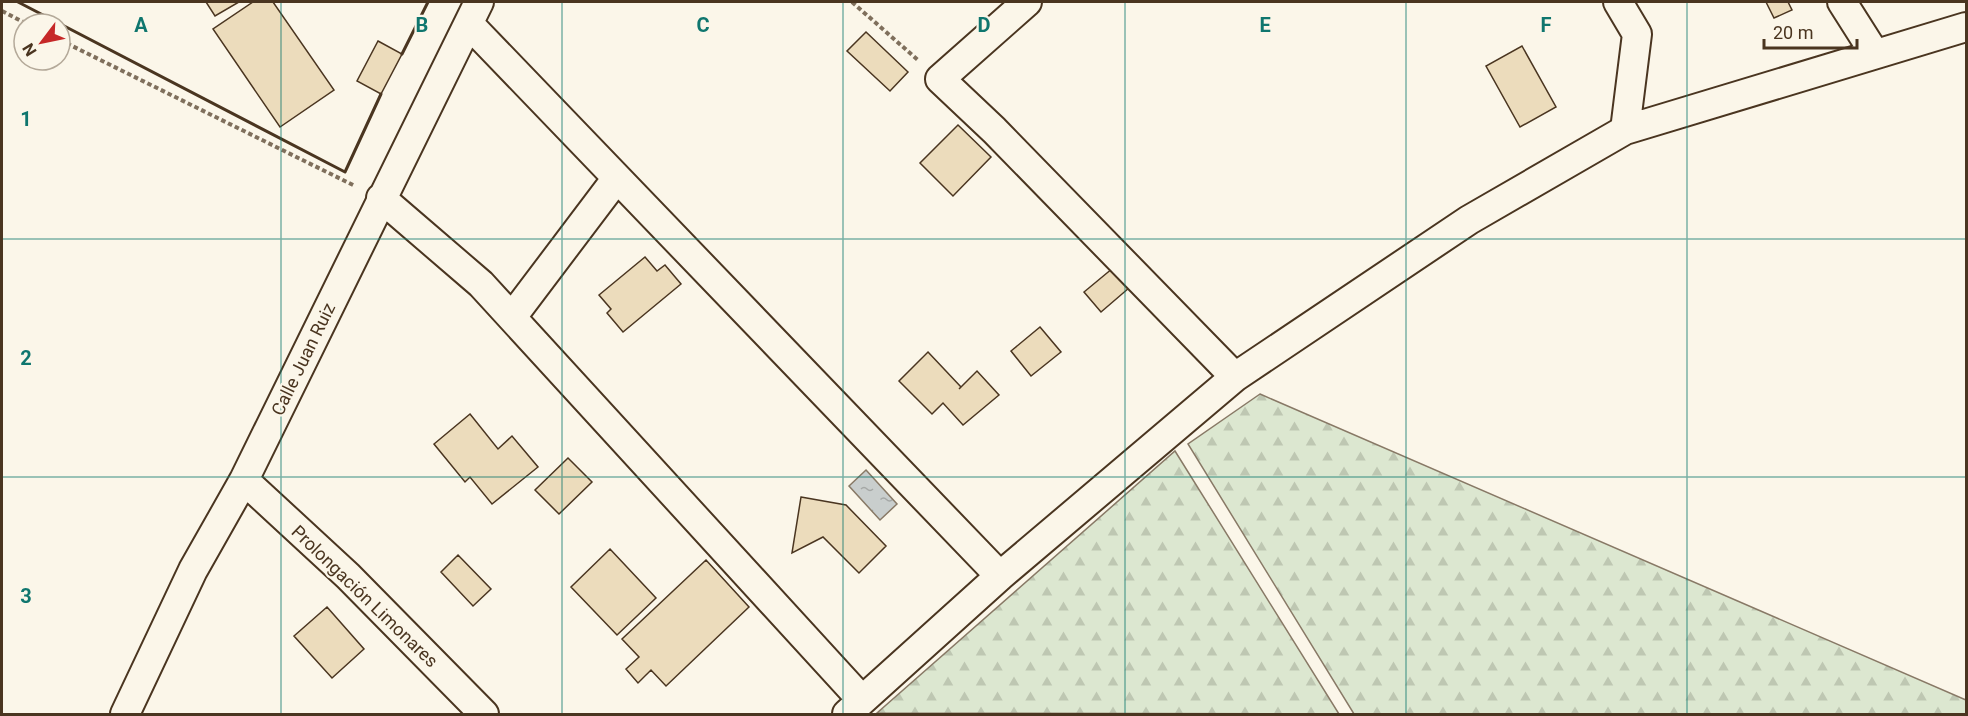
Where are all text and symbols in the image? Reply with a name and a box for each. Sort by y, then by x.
north arrow [12,12,72,72]
scale bar [1764,12,1857,50]
text: A [134,13,148,37]
text: B [416,13,428,37]
text: C [696,13,710,37]
text: D [978,13,991,37]
text: E [1259,13,1271,37]
text: F [1541,13,1552,37]
text: 20 m [1773,22,1813,43]
text: N [19,40,41,60]
text: 1 [20,107,32,131]
street label: Calle Juan Ruiz [267,299,339,419]
text: 2 [20,346,32,370]
street label: Prolongación Limonares [288,521,442,671]
text: 3 [20,584,32,608]

